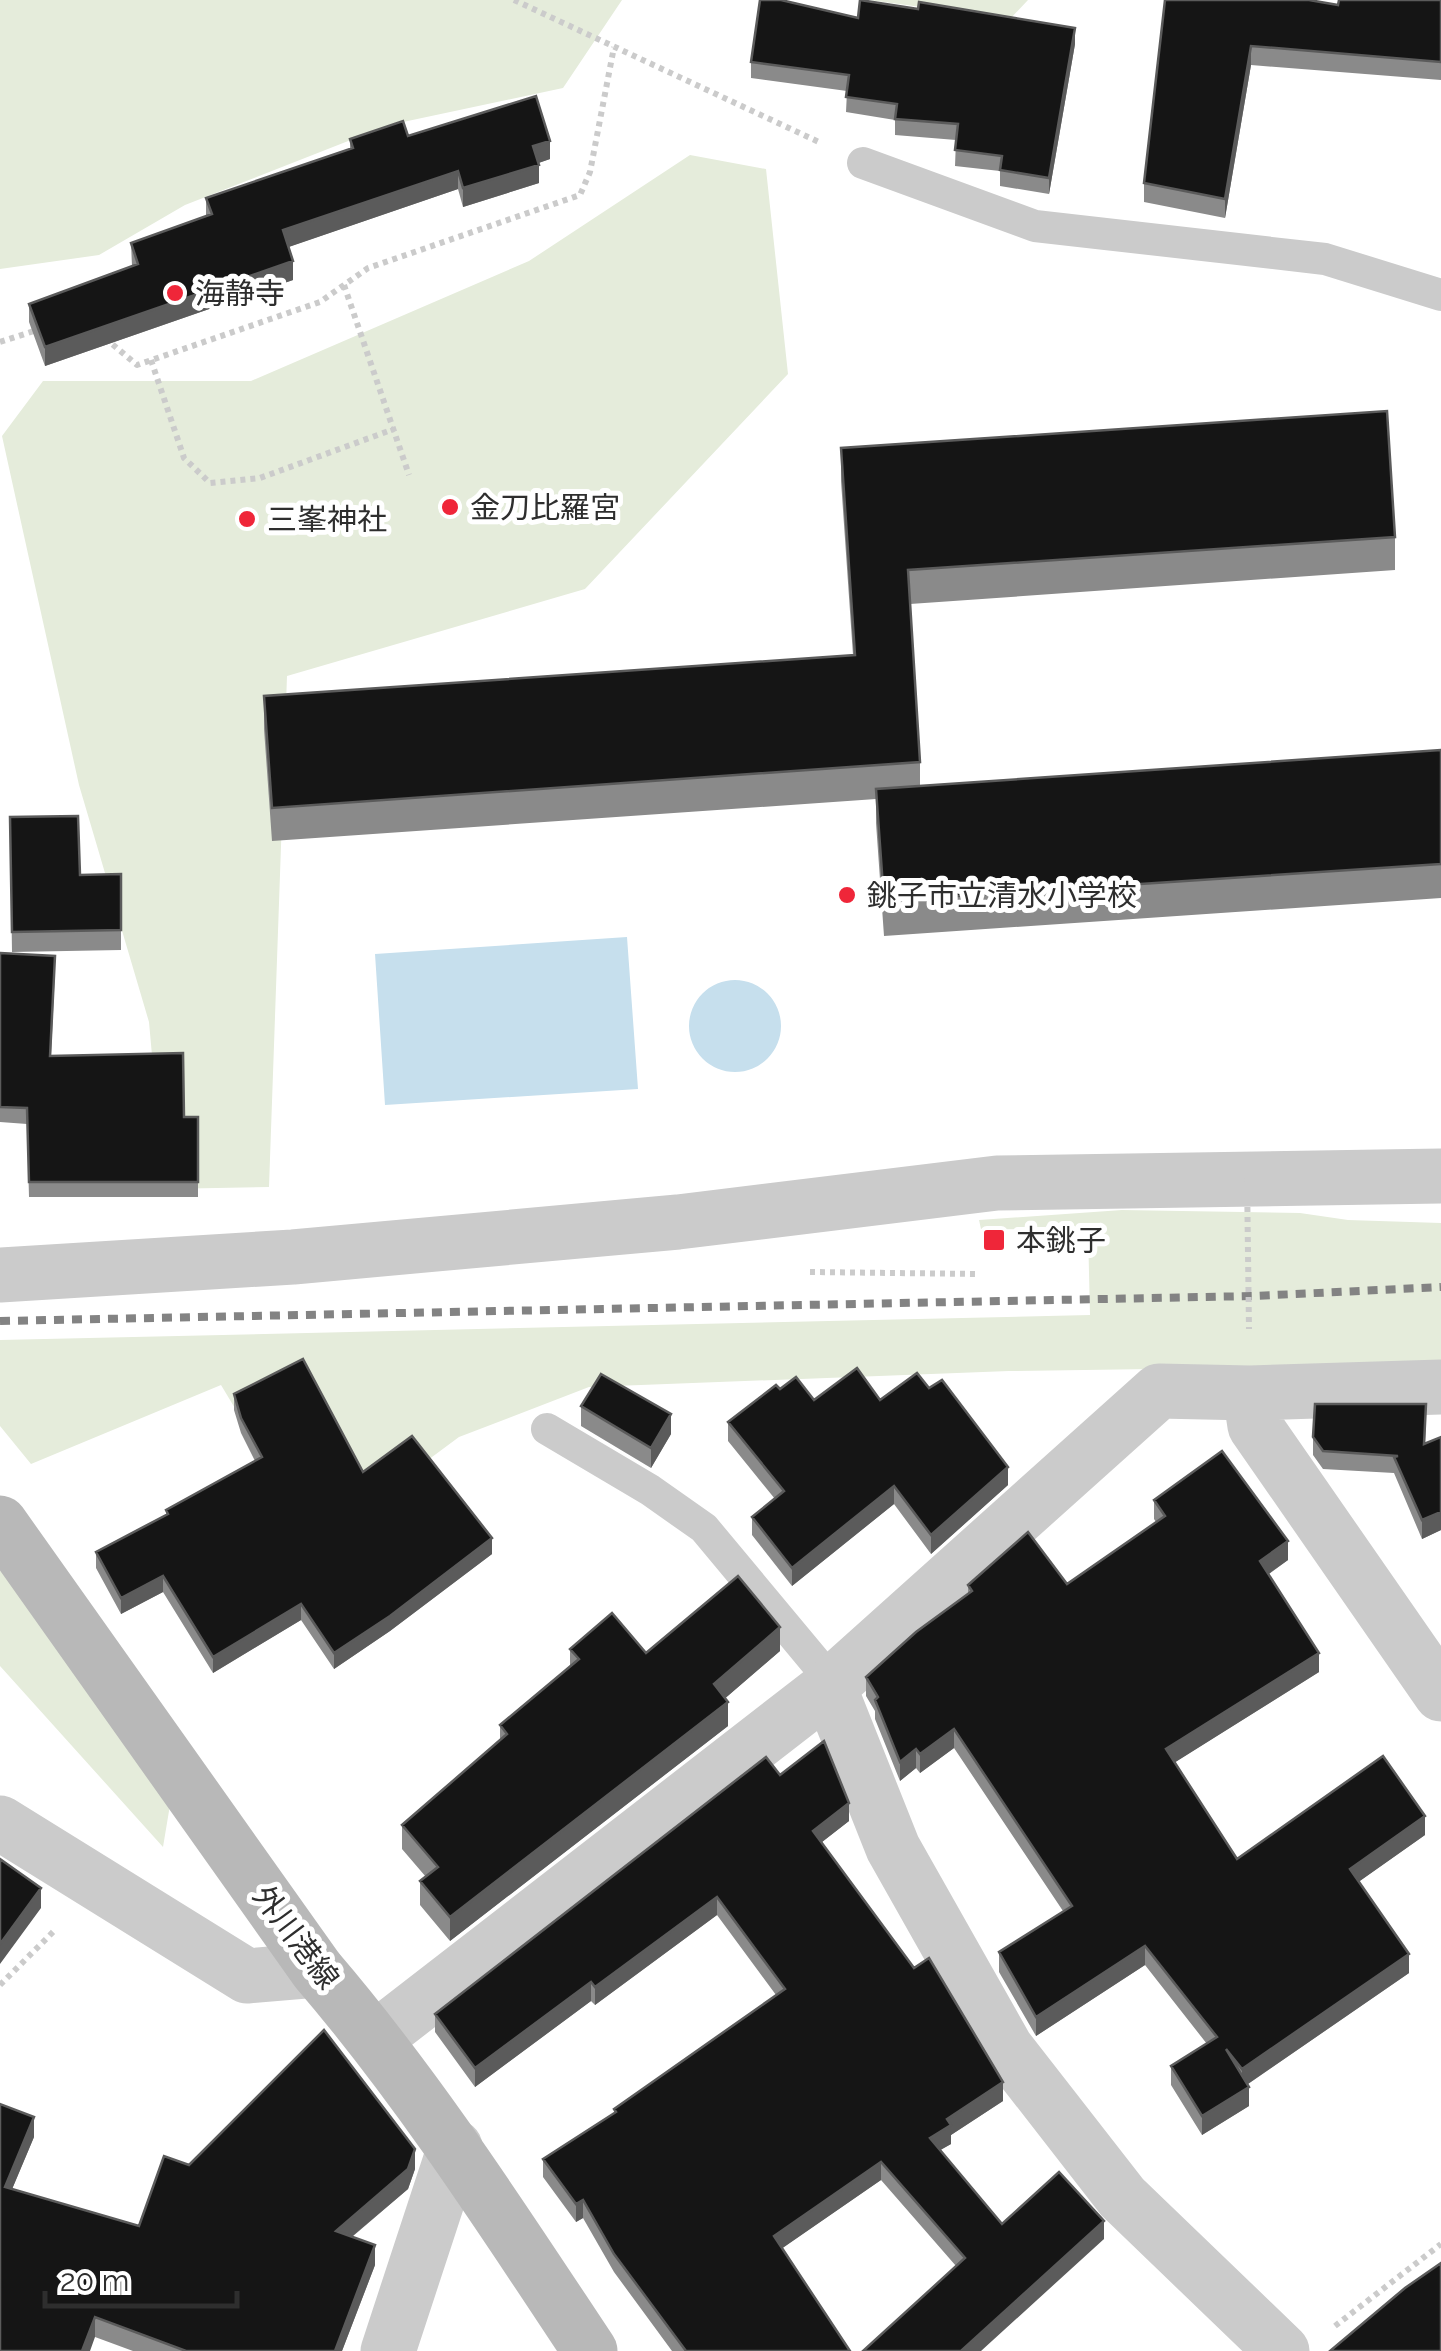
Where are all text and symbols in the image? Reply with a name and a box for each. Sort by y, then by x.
place label: 海静寺 [195,276,285,311]
marker: 海静寺 [164,282,186,304]
place label: 金刀比羅宮 [470,490,620,525]
marker: 金刀比羅宮 [439,496,461,518]
place label: 三峯神社 [267,502,387,537]
marker: 三峯神社 [236,508,258,530]
place label: 銚子市立清水小学校 [867,878,1137,913]
marker: 銚子市立清水小学校 [836,884,858,906]
place label: 本銚子 [1016,1223,1106,1258]
marker: 本銚子 [981,1227,1007,1253]
street label: 外川港線 [246,1879,346,1995]
scale bar [45,2246,238,2308]
text: 20 m [60,2263,129,2298]

